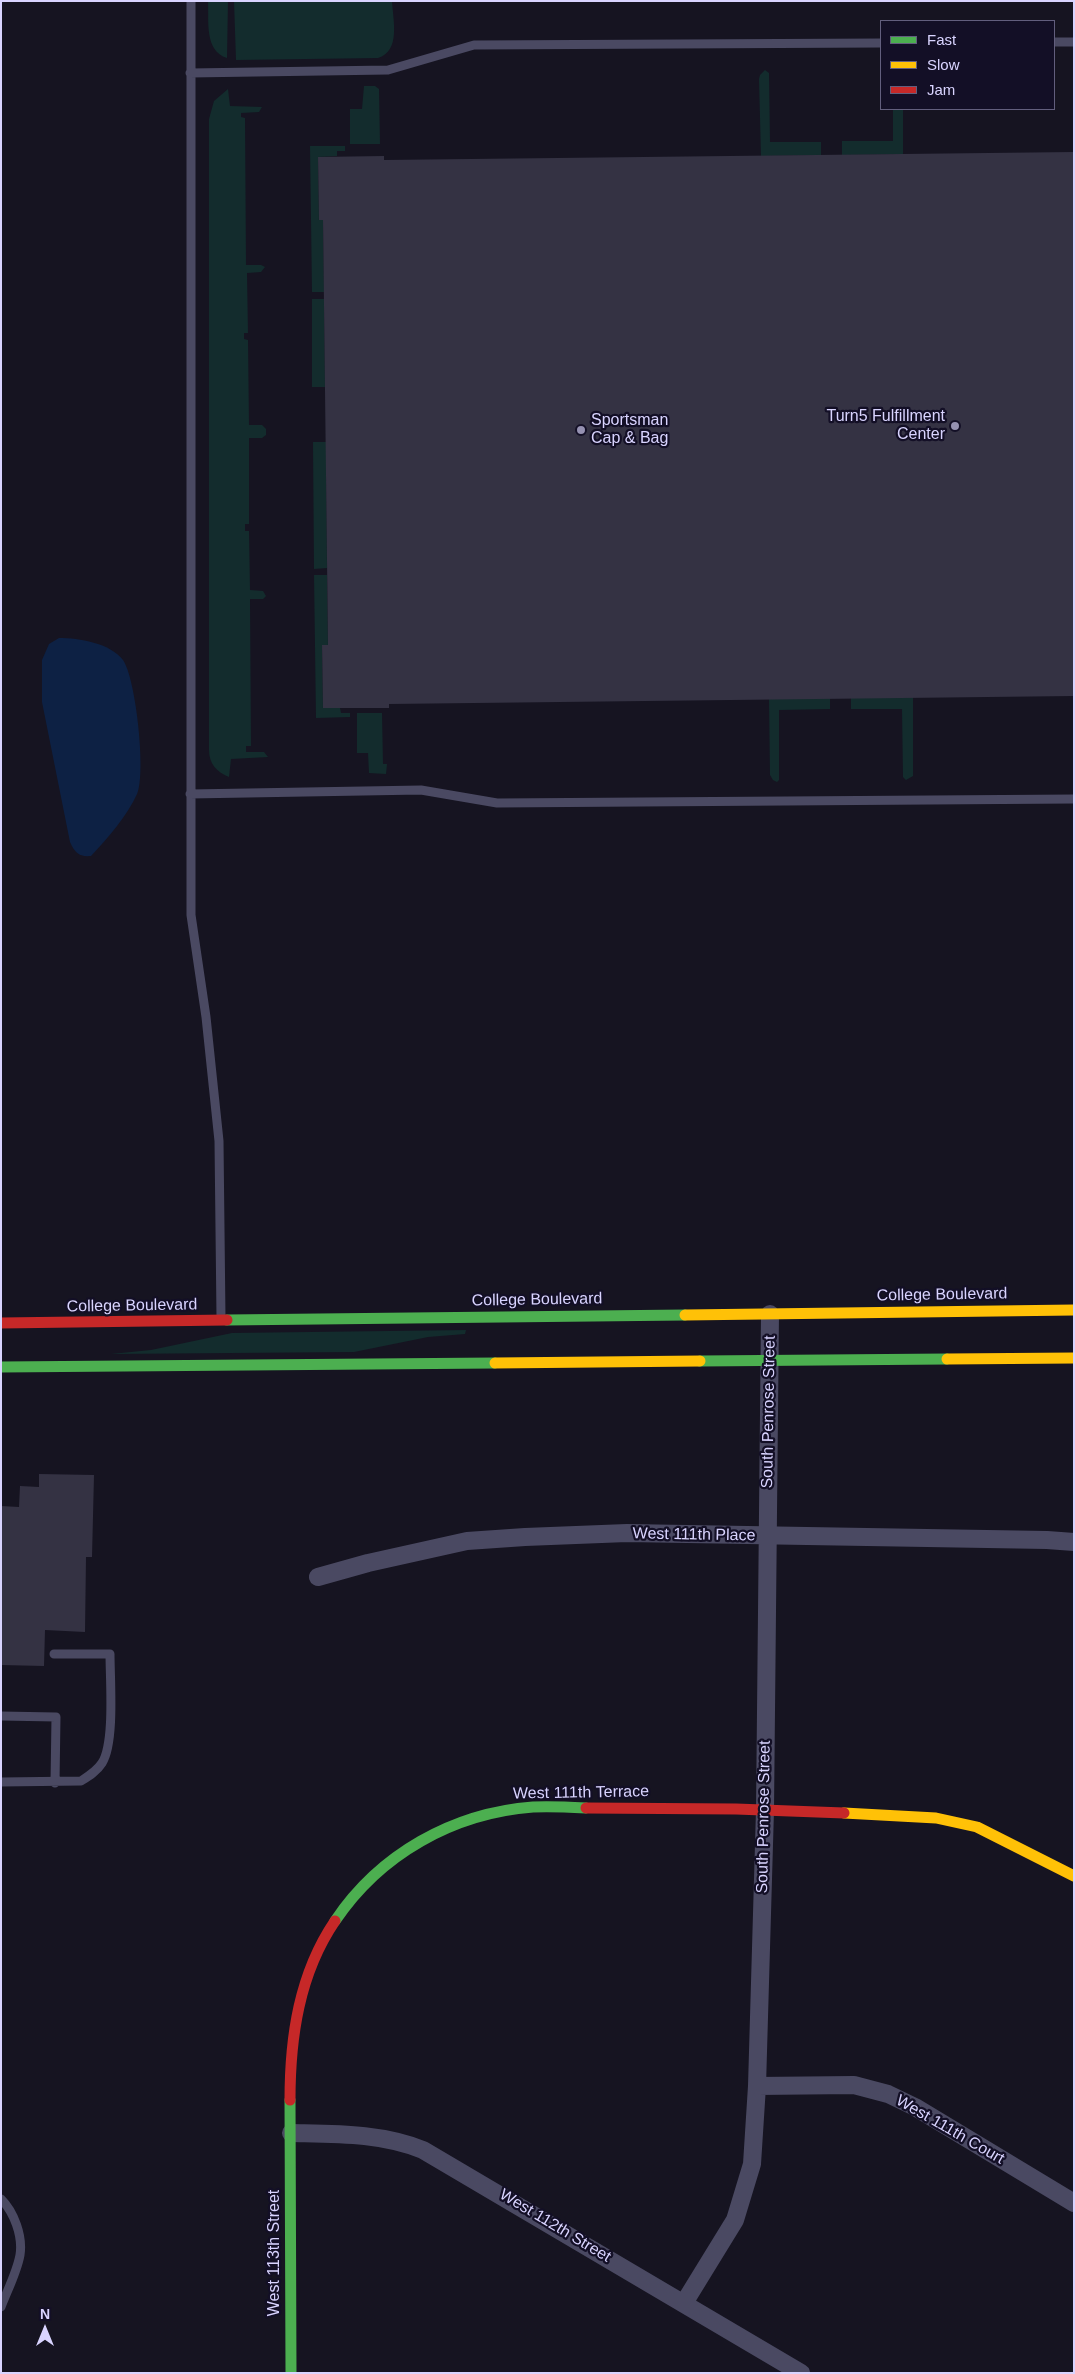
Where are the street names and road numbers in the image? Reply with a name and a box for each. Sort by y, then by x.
street label: College Boulevard [876,1284,1008,1306]
street label: College Boulevard [471,1289,603,1311]
street label: College Boulevard [66,1295,198,1317]
street label: South Penrose Street [758,1335,780,1489]
street label: West 111th Place [632,1524,756,1546]
street label: South Penrose Street [753,1740,775,1894]
street label: West 111th Terrace [513,1782,649,1804]
street label: West 111th Court [892,2091,1008,2169]
street label: West 112th Street [496,2185,614,2267]
street label: West 113th Street [265,2190,285,2316]

